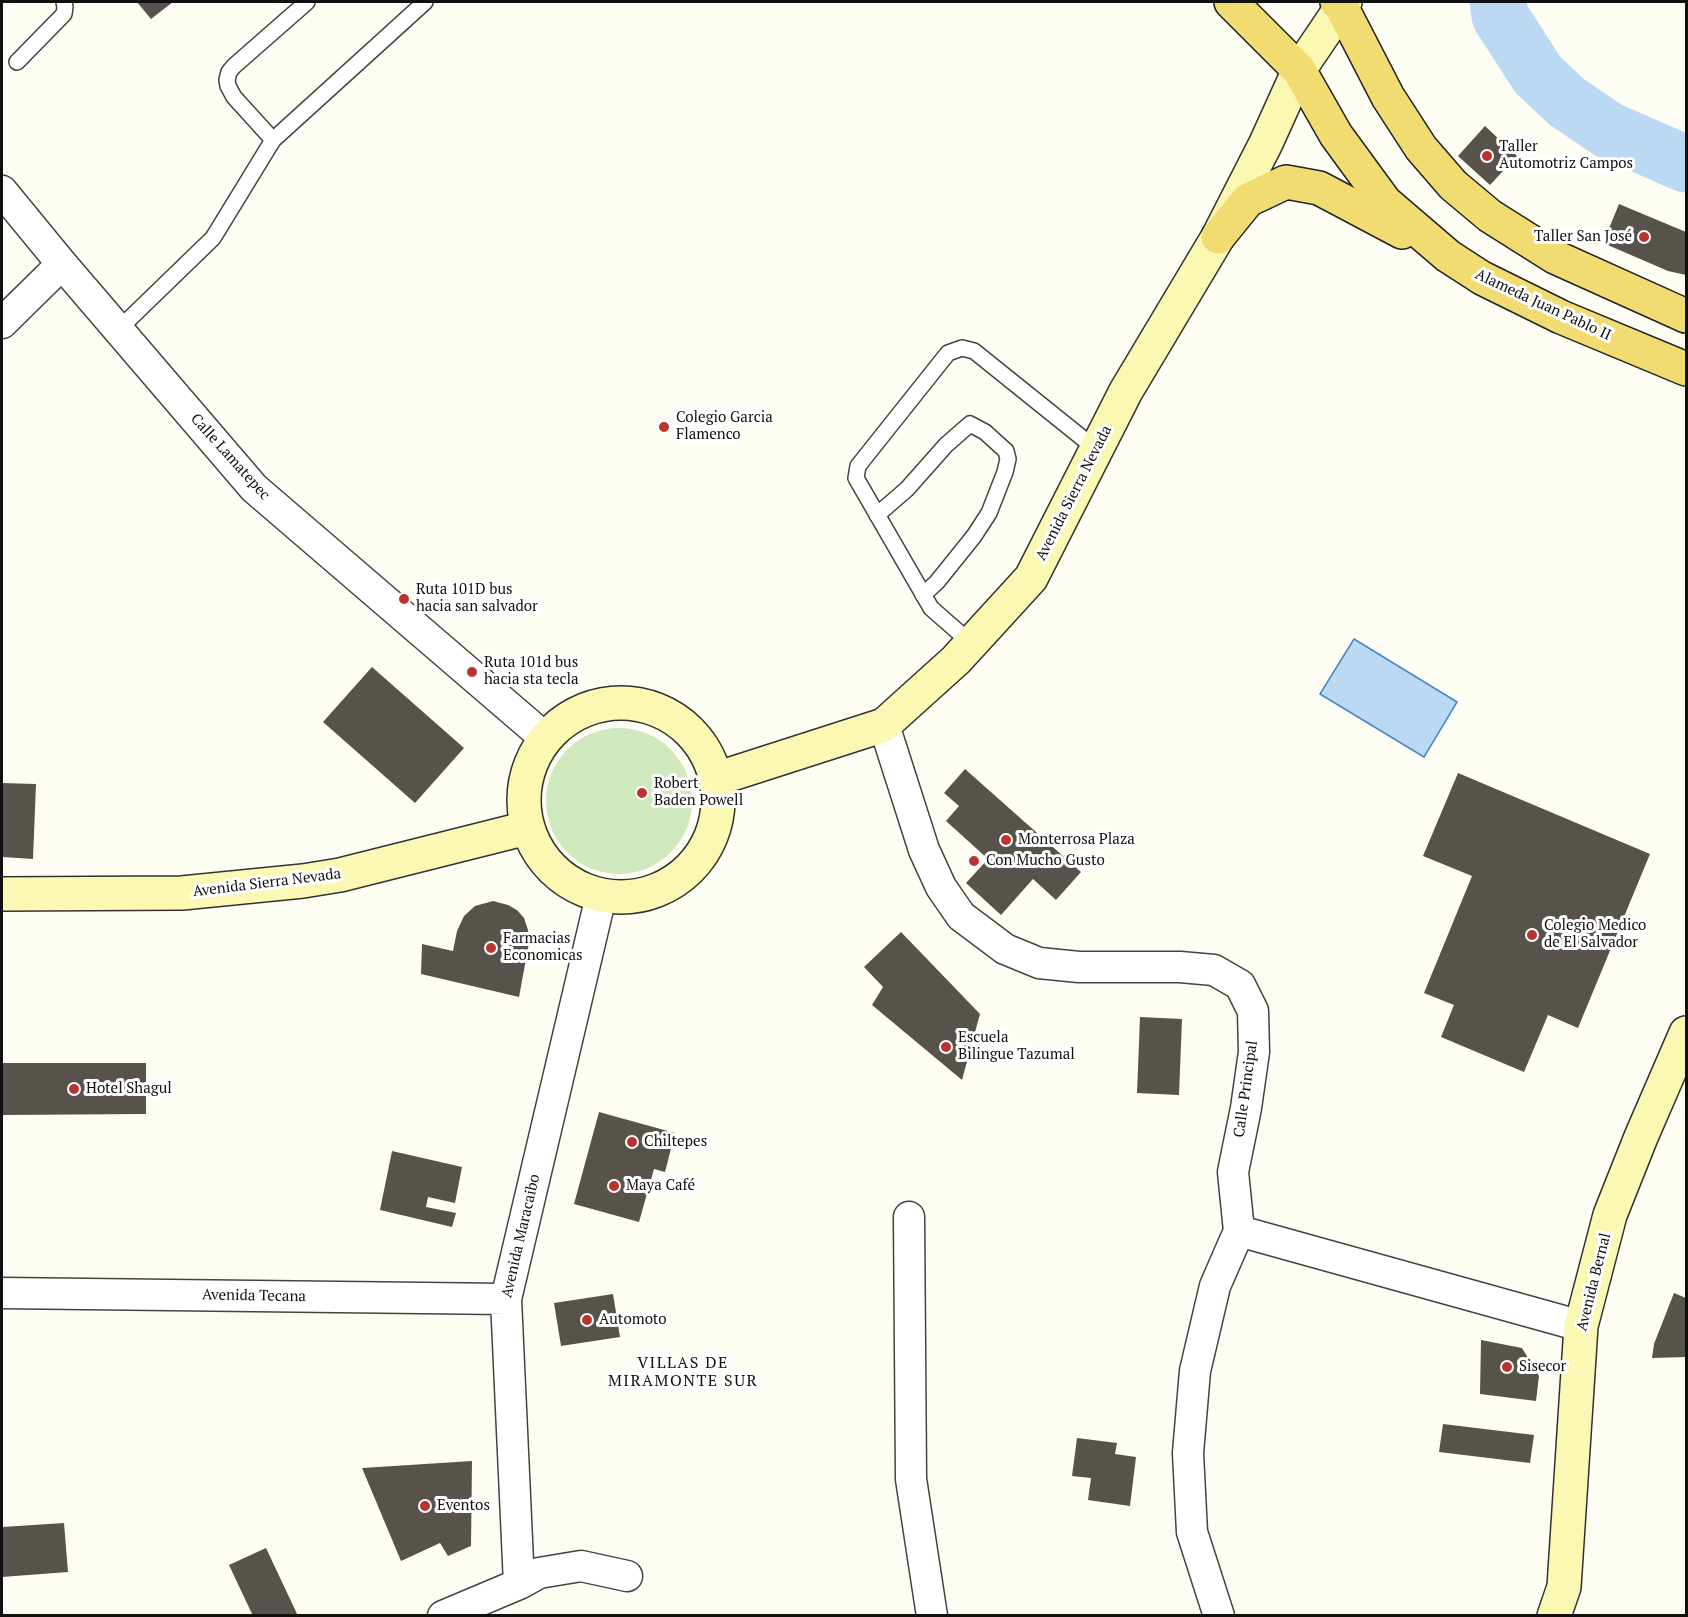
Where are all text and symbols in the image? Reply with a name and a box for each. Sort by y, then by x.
place label: Taller Automotriz Campos [1499,138,1633,173]
marker: Taller Automotriz Campos [1480,149,1494,163]
place label: Taller San José [1534,228,1632,246]
marker: Taller San José [1637,230,1651,244]
street label: Alameda Juan Pablo II [1472,266,1614,344]
place label: Colegio Garcia Flamenco [676,409,773,444]
street label: Calle Lamatepec [187,410,273,504]
marker: Colegio Garcia Flamenco [657,420,671,434]
street label: Avenida Sierra Nevada [1032,422,1116,564]
place label: Ruta 101D bus hacia san salvador [416,581,538,616]
marker: Ruta 101D bus hacia san salvador [397,592,411,606]
place label: Ruta 101d bus hacia sta tecla [484,654,579,689]
marker: Ruta 101d bus hacia sta tecla [465,665,479,679]
place label: Robert Baden Powell [654,775,743,810]
marker: Robert Baden Powell [635,786,649,800]
place label: Monterrosa Plaza [1018,831,1135,849]
marker: Monterrosa Plaza [999,833,1013,847]
place label: Con Mucho Gusto [986,852,1105,870]
marker: Con Mucho Gusto [967,854,981,868]
street label: Avenida Sierra Nevada [192,865,342,901]
place label: Colegio Medico de El Salvador [1544,917,1646,952]
marker: Colegio Medico de El Salvador [1525,928,1539,942]
place label: Farmacias Economicas [503,930,582,965]
marker: Farmacias Economicas [484,941,498,955]
place label: Escuela Bilingue Tazumal [958,1029,1075,1064]
street label: Calle Principal [1230,1039,1262,1139]
marker: Escuela Bilingue Tazumal [939,1040,953,1054]
place label: Hotel Shagul [86,1080,172,1098]
marker: Hotel Shagul [67,1082,81,1096]
place label: Chiltepes [644,1133,707,1151]
marker: Chiltepes [625,1135,639,1149]
street label: Avenida Maracaibo [498,1172,544,1300]
place label: Maya Café [626,1177,695,1195]
marker: Maya Café [607,1179,621,1193]
street label: Avenida Bernal [1573,1231,1615,1333]
street label: Avenida Tecana [202,1286,306,1306]
place label: Automoto [599,1311,667,1329]
marker: Automoto [580,1313,594,1327]
district label: VILLAS DE MIRAMONTE SUR [608,1353,758,1391]
place label: Sisecor [1519,1358,1566,1376]
marker: Sisecor [1500,1360,1514,1374]
place label: Eventos [437,1497,490,1515]
marker: Eventos [418,1499,432,1513]

